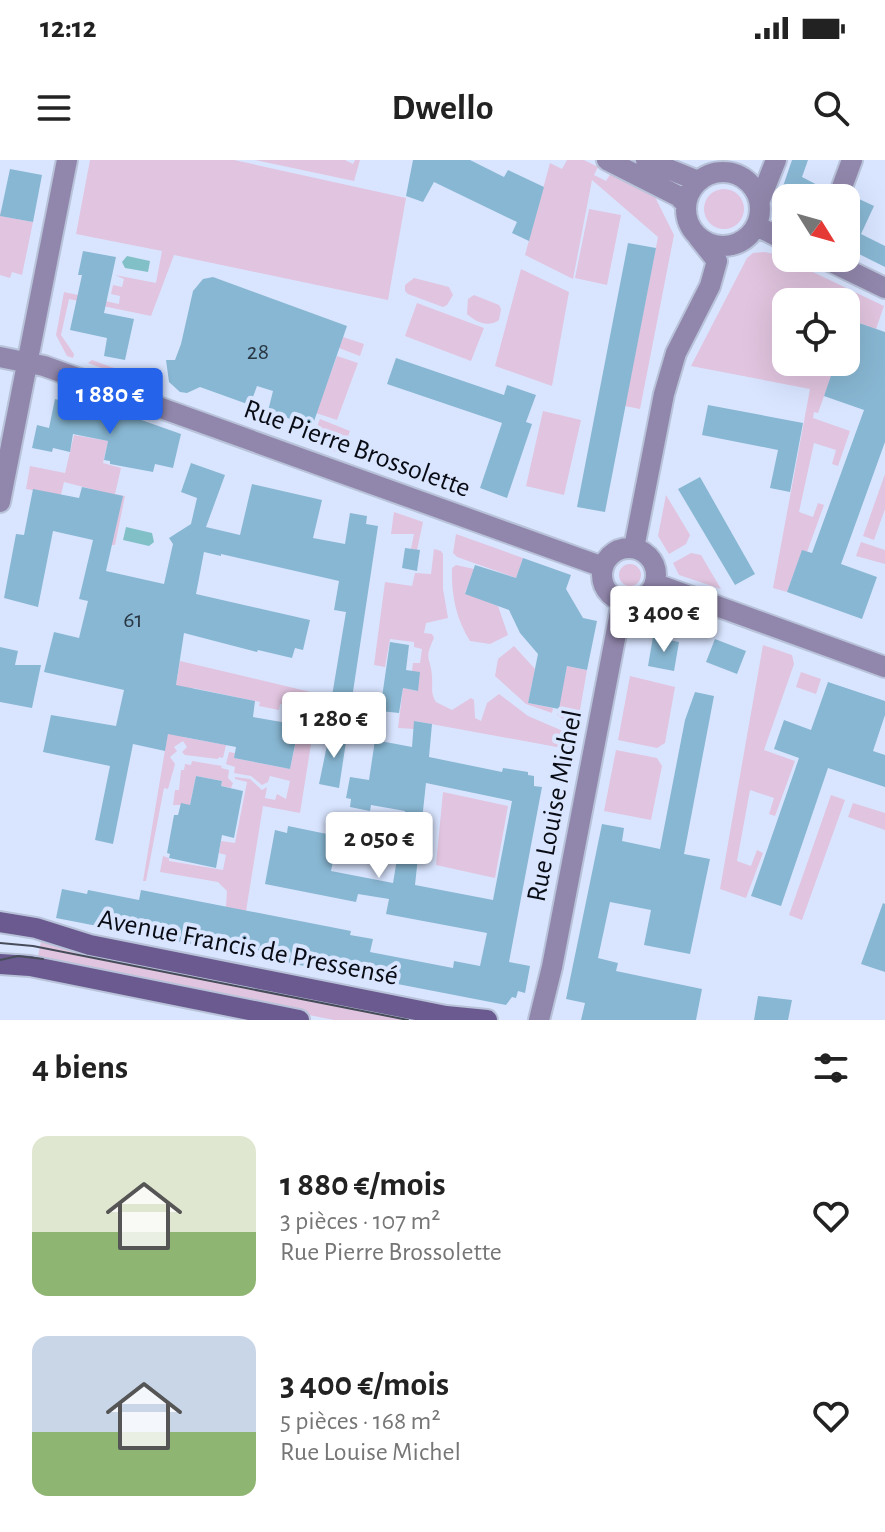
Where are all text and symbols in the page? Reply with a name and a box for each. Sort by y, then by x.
text: 12:12 [40,13,97,43]
icon: menu [32,86,76,130]
icon: search [809,86,853,130]
text: Dwello [391,90,494,126]
north arrow [772,184,860,272]
map controls [772,184,860,376]
button: locate [772,288,860,376]
house number: 28 [247,340,269,364]
pin: 1 880 € [36,368,184,436]
text: 1 880 € [76,381,144,407]
street label: Rue Pierre Brossolette [240,395,474,503]
pin: 3 400 € [590,586,738,654]
text: 3 400 € [628,599,700,625]
house number: 61 [123,608,143,632]
pin: 1 280 € [260,692,408,760]
text: 1 280 € [300,705,368,731]
street label: Rue Louise Michel [523,708,587,904]
pin: 2 050 € [305,812,453,880]
text: 2 050 € [344,825,414,851]
street label: Avenue Francis de Pressensé [96,905,400,991]
icon: filters [809,1046,853,1090]
text: 4 biens [32,1051,128,1085]
icon: home [96,1168,192,1264]
text: 1 880 €/mois [280,1168,445,1202]
icon: heart [809,1194,853,1238]
text: 3 pièces · 107 m² [280,1208,440,1234]
text: Rue Pierre Brossolette [280,1239,502,1265]
icon: home [96,1368,192,1464]
text: 3 400 €/mois [280,1368,449,1402]
icon: heart [809,1394,853,1438]
text: 5 pièces · 168 m² [280,1408,440,1434]
text: Rue Louise Michel [280,1439,461,1465]

